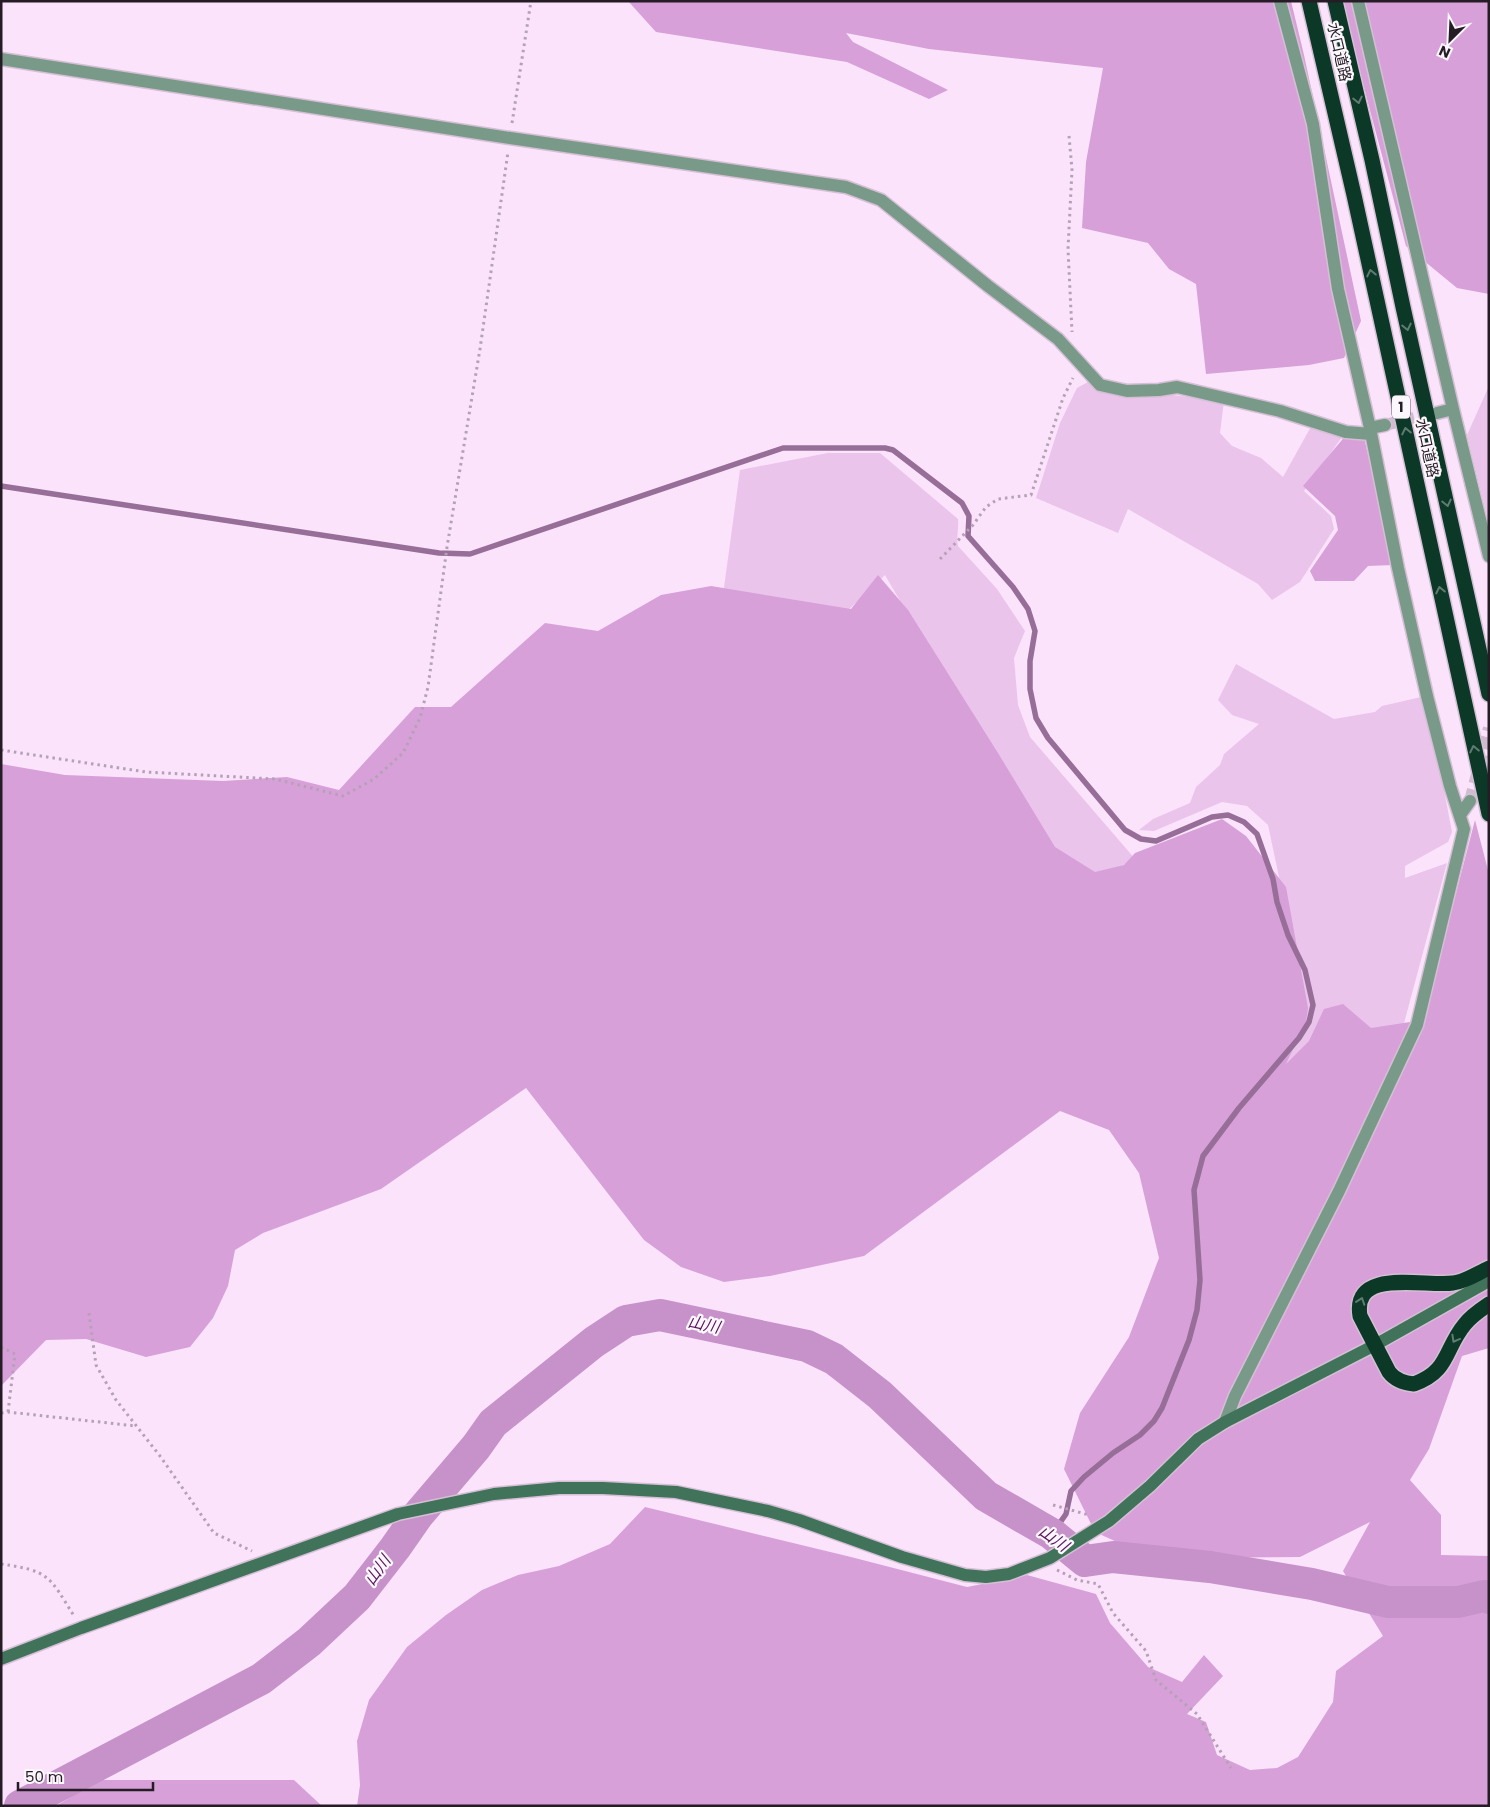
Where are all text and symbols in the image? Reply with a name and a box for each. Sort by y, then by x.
north arrow [1425,15,1475,65]
street label: 水口道路 [1323,20,1356,83]
text: N [1436,41,1454,63]
one-way arrow [1352,95,1363,104]
one-way arrow [1366,268,1377,277]
one-way arrow [1401,323,1412,332]
road number: 1 [1392,396,1410,418]
street label: 水口道路 [1411,416,1444,479]
one-way arrow [1401,427,1412,436]
one-way arrow [1441,498,1452,507]
one-way arrow [1435,586,1446,595]
one-way arrow [1470,745,1480,754]
one-way arrow [1355,1297,1365,1306]
water label: 山川 [686,1310,724,1339]
one-way arrow [1452,1333,1462,1342]
water label: 山川 [1034,1520,1075,1558]
water label: 山川 [359,1549,397,1590]
scale bar [18,1760,152,1792]
text: 50 m [25,1766,63,1787]

